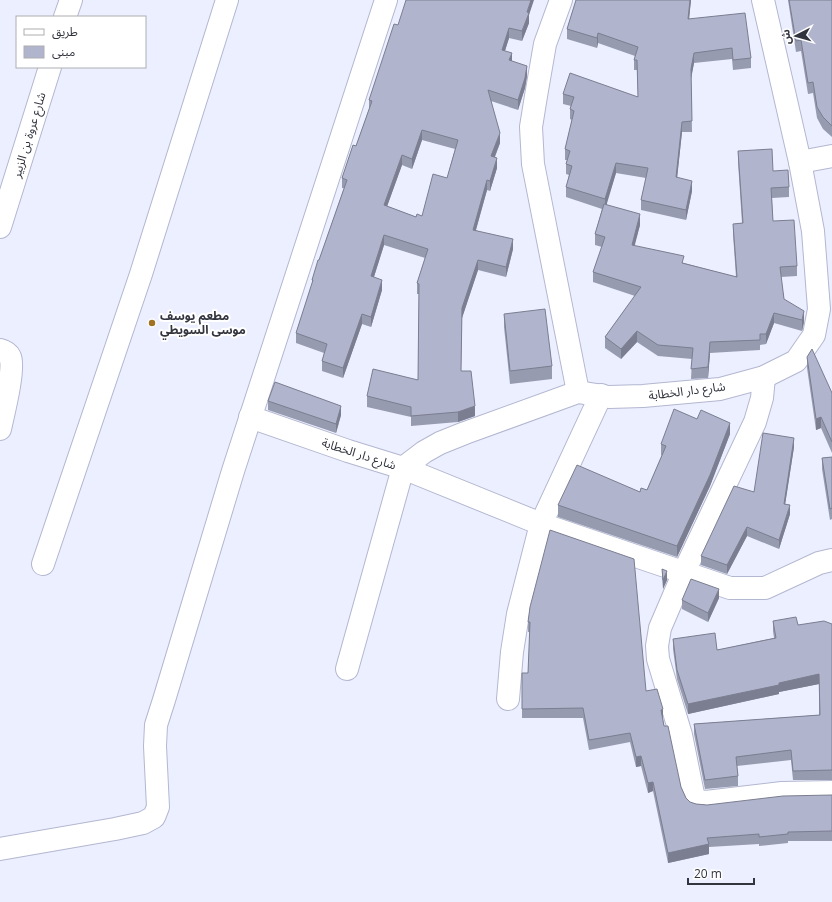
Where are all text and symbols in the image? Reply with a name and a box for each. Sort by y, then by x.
legend [16,16,146,68]
north arrow [776,16,816,56]
text: طريق [52,23,78,40]
text: ش [777,29,794,45]
text: مبنى [52,43,75,60]
street label: شارع عروة بن الزبير [7,90,51,181]
place label: مطعم يوسف موسى السويطي [160,307,246,340]
marker: مطعم يوسف موسى السويطي [147,318,157,328]
street label: شارع دار الخطابة [648,377,726,405]
street label: شارع دار الخطابة [319,433,399,475]
scale bar [688,860,754,886]
text: 20 m [694,865,722,882]

